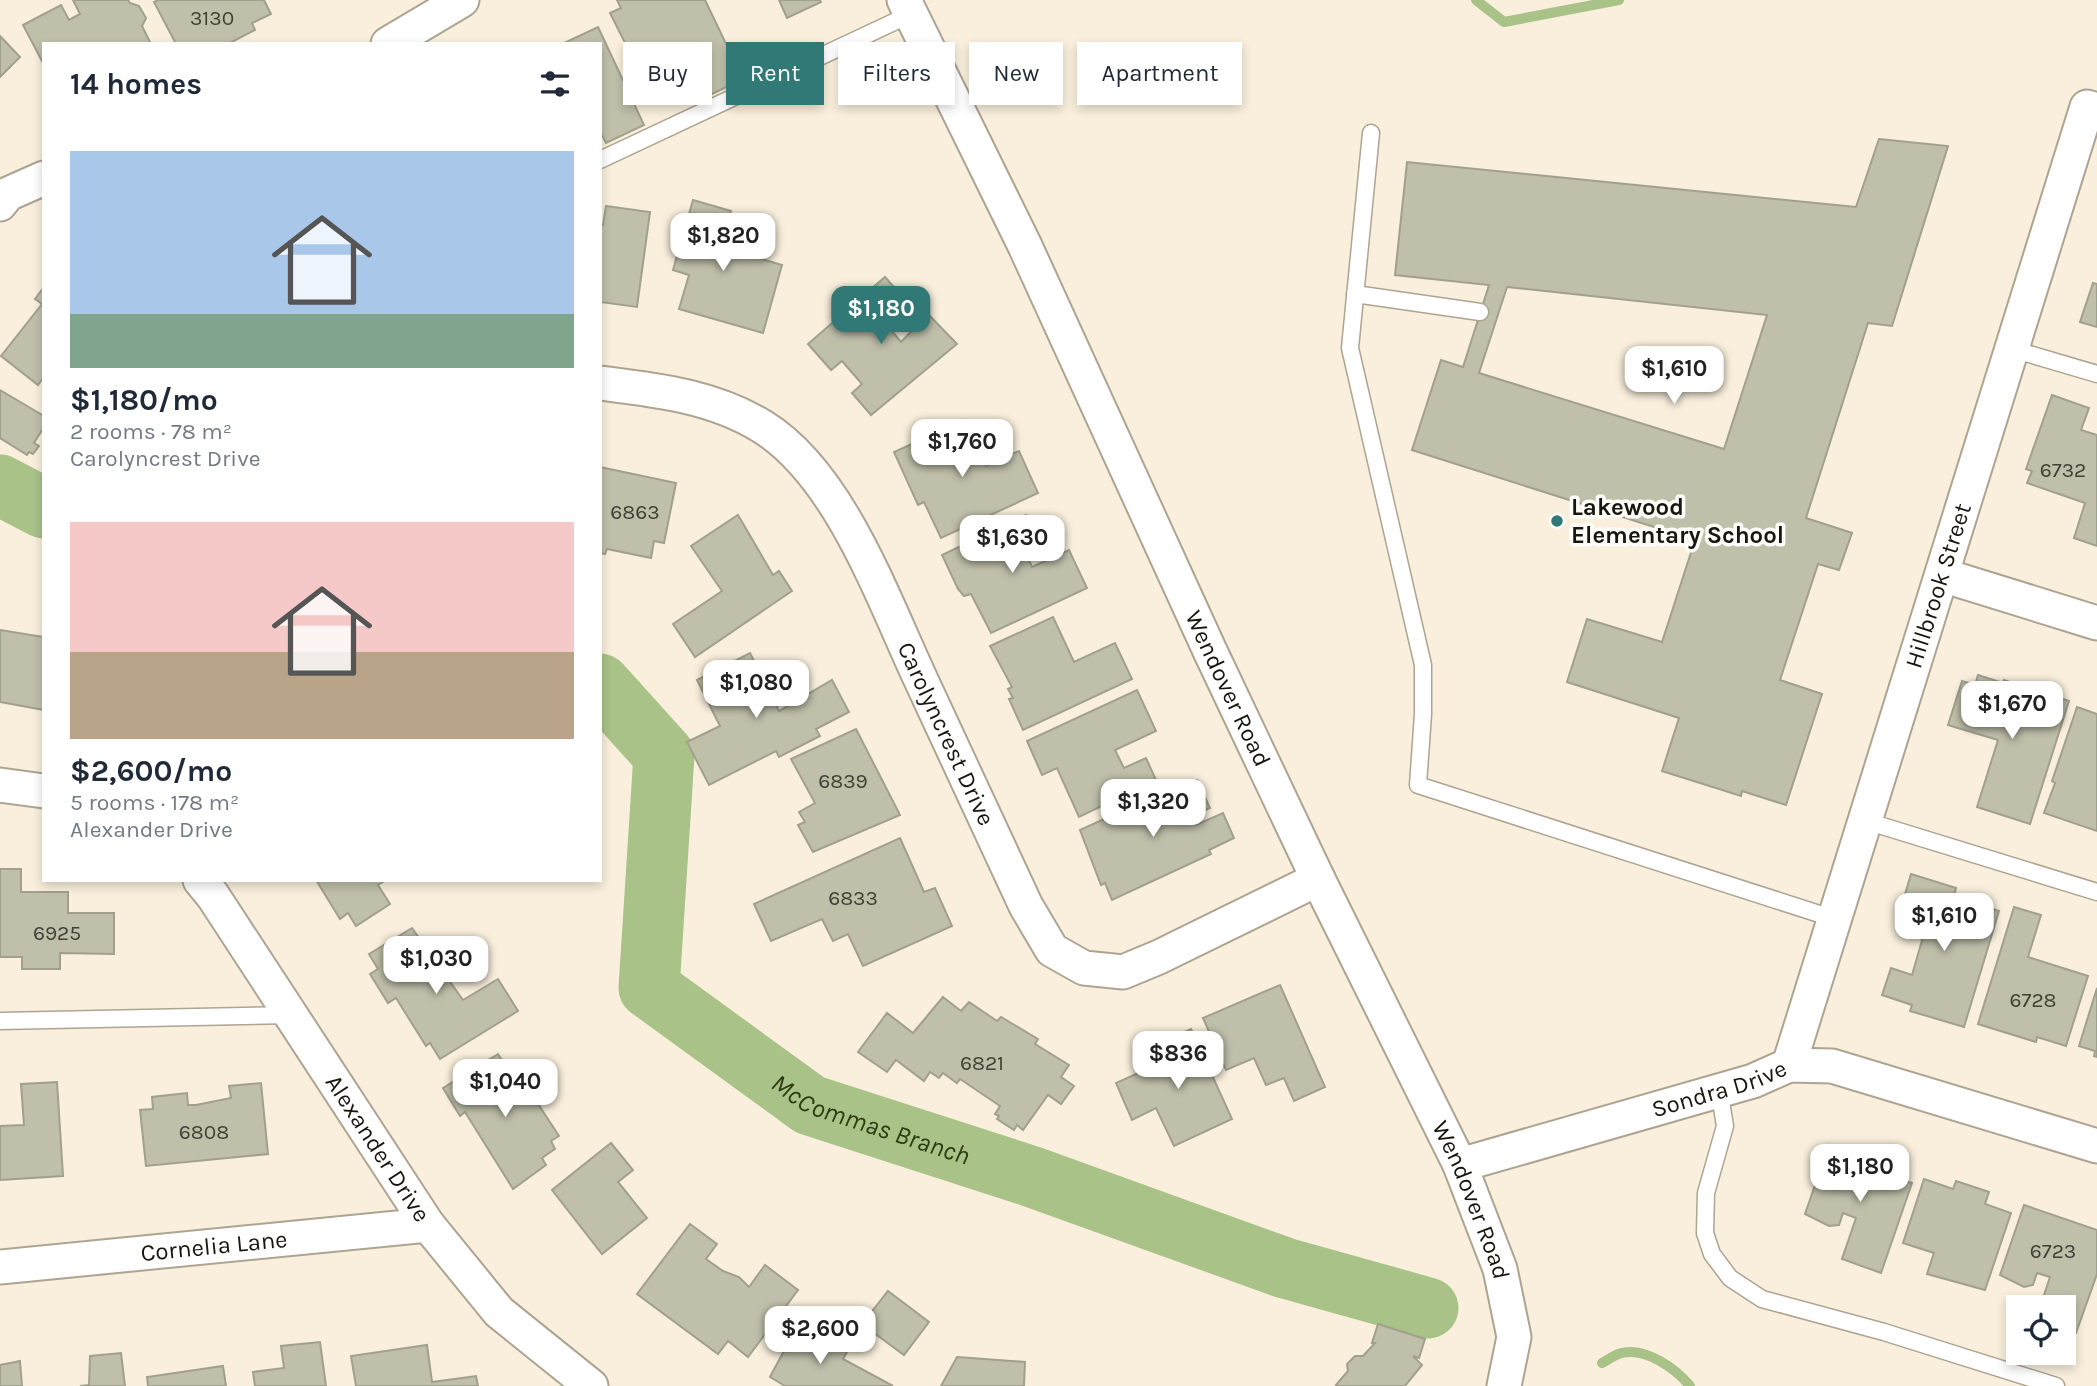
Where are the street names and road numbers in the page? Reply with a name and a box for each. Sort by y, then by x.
street label: Hillbrook Street [1899,500,1977,671]
street label: Wendover Road [1179,606,1277,771]
street label: Carolyncrest Drive [892,638,1001,830]
street label: Sondra Drive [1648,1054,1791,1123]
street label: Alexander Drive [320,1070,436,1227]
street label: Wendover Road [1426,1116,1516,1282]
street label: Cornelia Lane [139,1225,289,1267]

